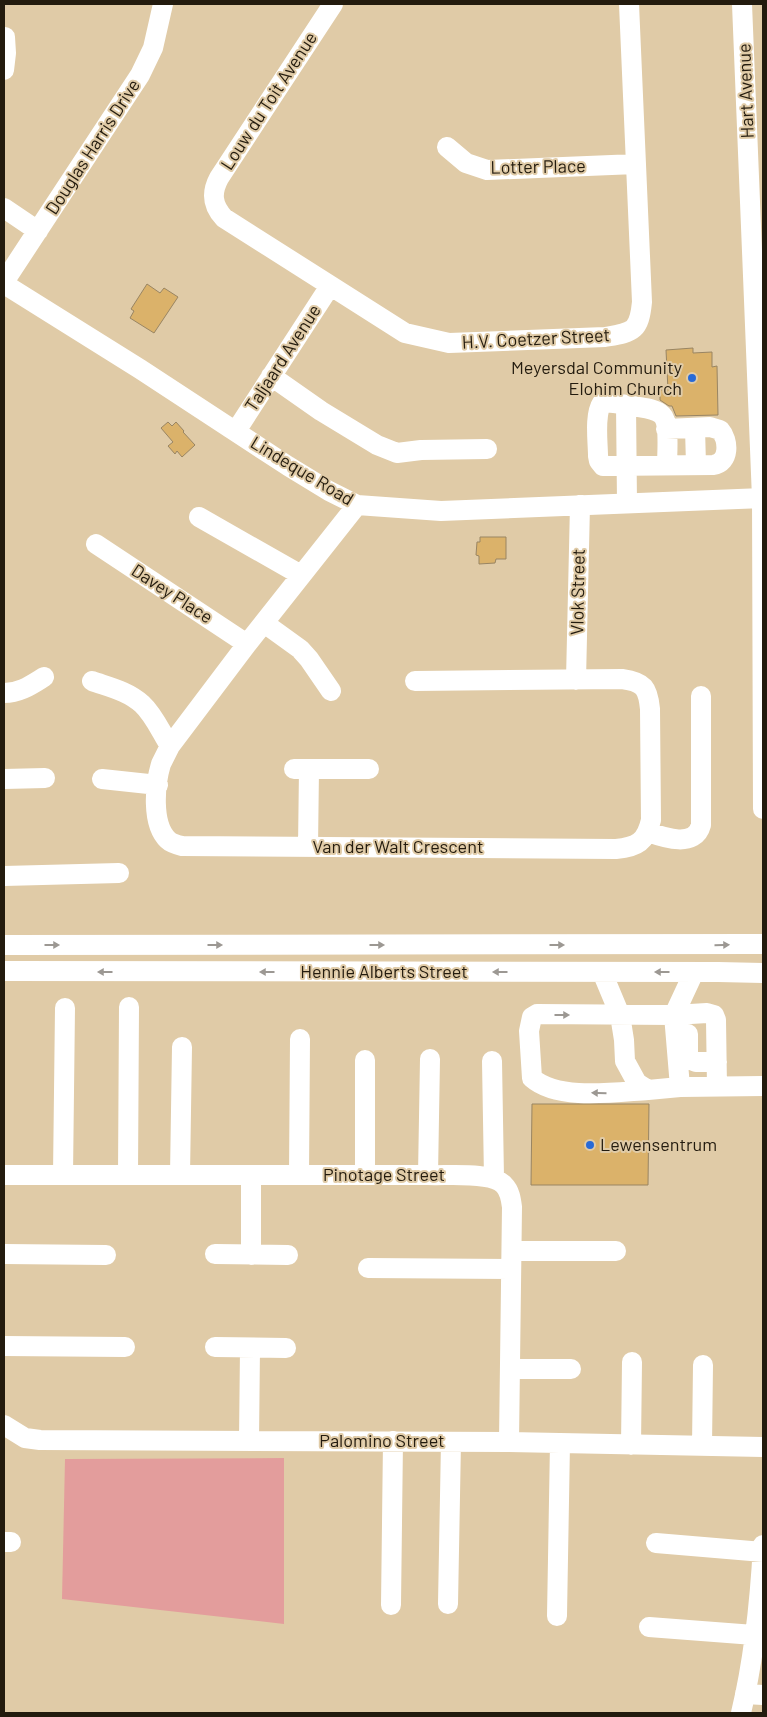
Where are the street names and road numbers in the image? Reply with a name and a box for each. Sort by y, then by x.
street label: Louw du Toit Avenue [215,27,321,174]
street label: Hart Avenue [732,43,758,139]
street label: Douglas Harris Drive [40,75,144,218]
street label: Lotter Place [490,154,586,178]
street label: Taljaard Avenue [239,300,325,415]
street label: H.V. Coetzer Street [461,323,611,353]
street label: Lindeque Road [247,431,358,510]
street label: Vlok Street [565,549,589,635]
street label: Davey Place [128,559,217,628]
street label: Van der Walt Crescent [313,835,483,857]
street label: Hennie Alberts Street [300,960,468,982]
street label: Pinotage Street [323,1163,445,1185]
street label: Palomino Street [319,1429,445,1451]

